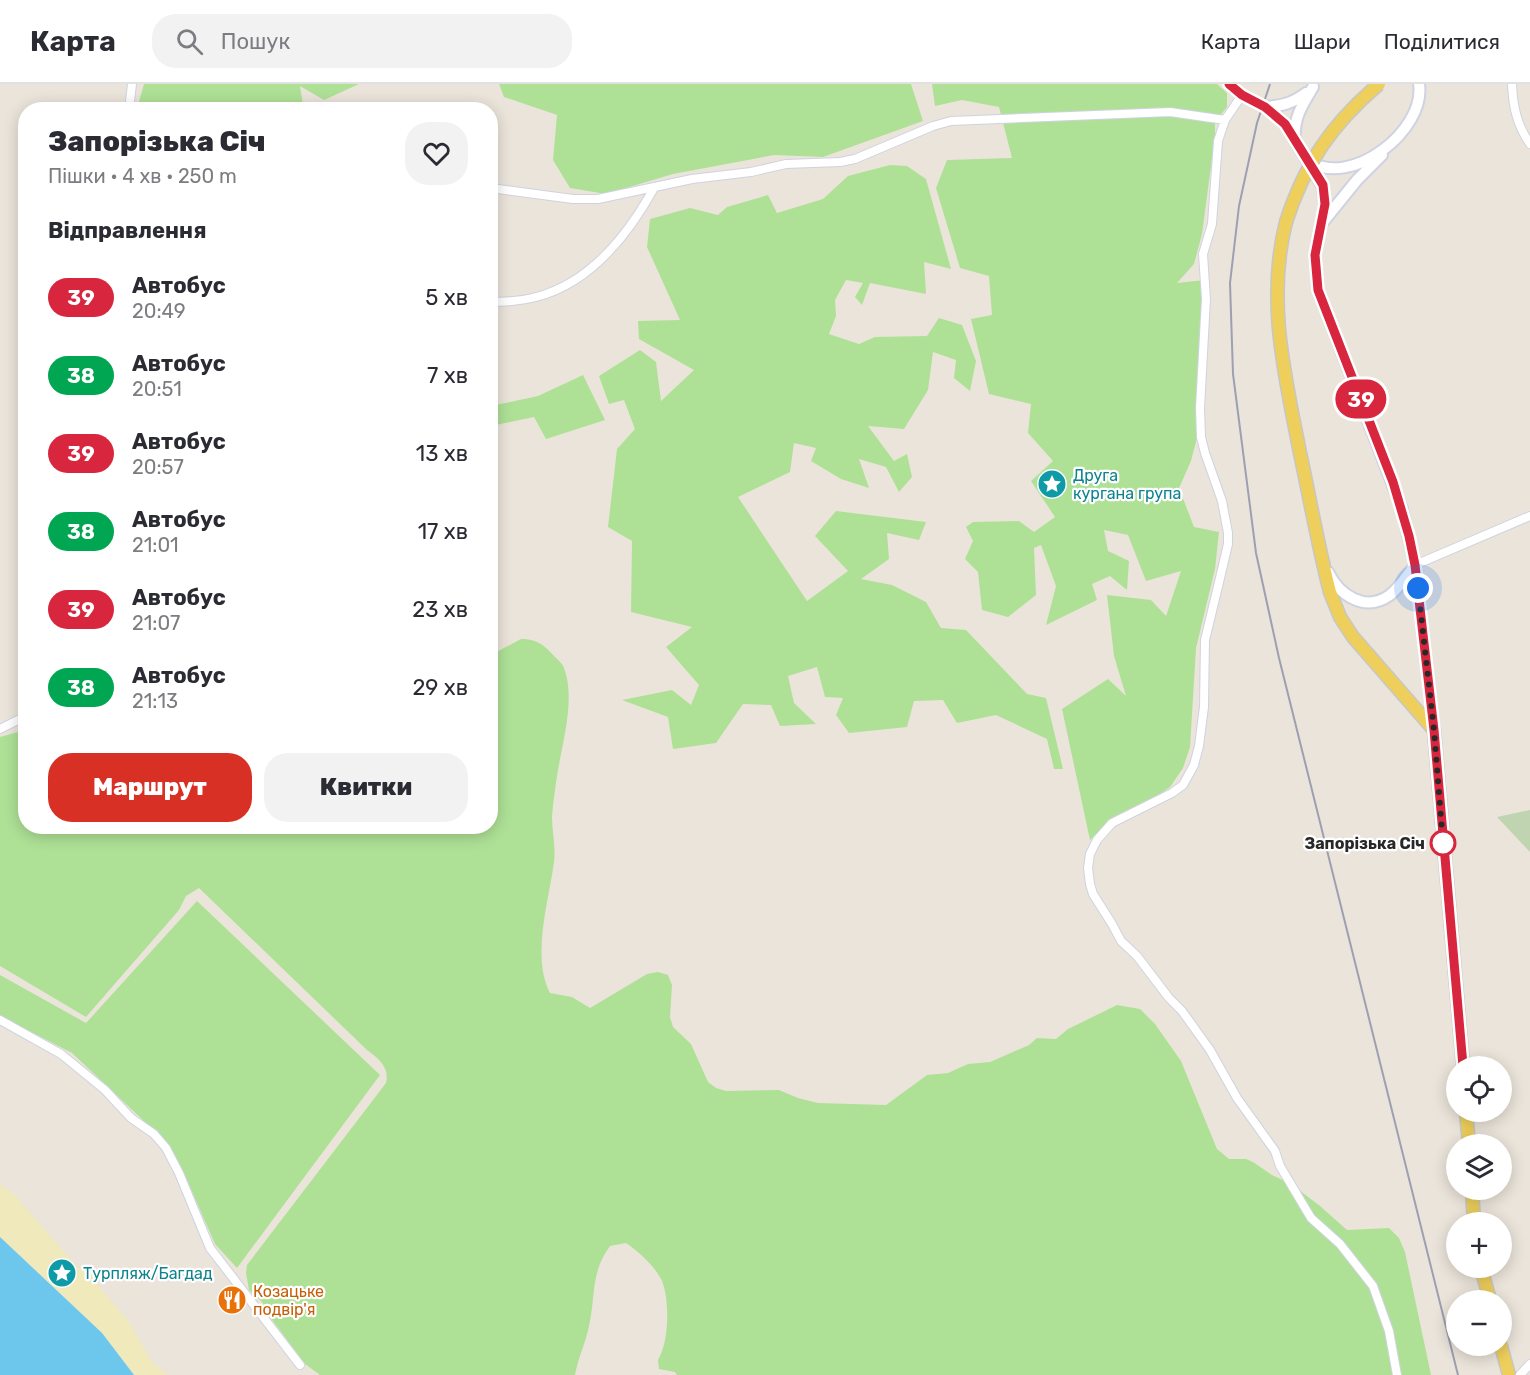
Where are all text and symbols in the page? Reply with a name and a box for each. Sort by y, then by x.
search box [152,14,572,68]
text: Карта [30,25,116,58]
icon: search [173,25,206,58]
text: Пошук [221,28,290,55]
text: Карта [1201,29,1261,54]
text: Шари [1294,29,1351,54]
text: Поділитися [1384,29,1500,54]
button: heart [405,122,468,185]
text: Запорізька Січ [48,125,266,158]
text: Пішки · 4 хв · 250 m [48,164,237,188]
text: Відправлення [48,217,206,244]
text: Автобус [132,272,226,299]
text: 5 хв [425,284,468,311]
text: 39 [67,285,95,310]
text: 20:49 [132,299,186,323]
text: Автобус [132,350,226,377]
text: 7 хв [427,362,468,389]
text: 38 [67,363,95,388]
text: 20:51 [132,377,182,401]
line badge: 39 [1334,380,1388,418]
text: 39 [1347,387,1375,412]
text: Автобус [132,428,226,455]
text: 13 хв [416,440,468,467]
text: 39 [67,441,95,466]
text: 20:57 [132,455,184,479]
place label: Друга кургана група [1073,466,1181,503]
place icon: Друга кургана група [1036,468,1068,500]
text: Автобус [132,506,226,533]
text: 17 хв [418,518,468,545]
text: 38 [67,519,95,544]
text: 21:01 [132,533,179,557]
your location [1403,573,1433,603]
text: Автобус [132,584,226,611]
text: 23 хв [412,596,468,623]
text: 39 [67,597,95,622]
text: 21:07 [132,611,180,635]
text: Автобус [132,662,226,689]
text: 29 хв [412,674,468,701]
text: 38 [67,675,95,700]
text: 21:13 [132,689,178,713]
button: Маршрут [48,753,252,822]
button: Квитки [264,753,468,822]
marker: Запорізька Січ [1430,830,1456,856]
place label: Запорізька Січ [1304,834,1425,853]
map controls [1446,1056,1512,1356]
button: locate [1446,1056,1512,1122]
button: layers [1446,1134,1512,1200]
button: + [1446,1212,1512,1278]
place icon: Турпляж/Багдад [46,1257,78,1289]
place label: Турпляж/Багдад [83,1264,213,1283]
place label: Козацьке подвір'я [253,1282,324,1319]
restaurant icon: Козацьке подвір'я [216,1284,248,1316]
button: − [1446,1290,1512,1356]

